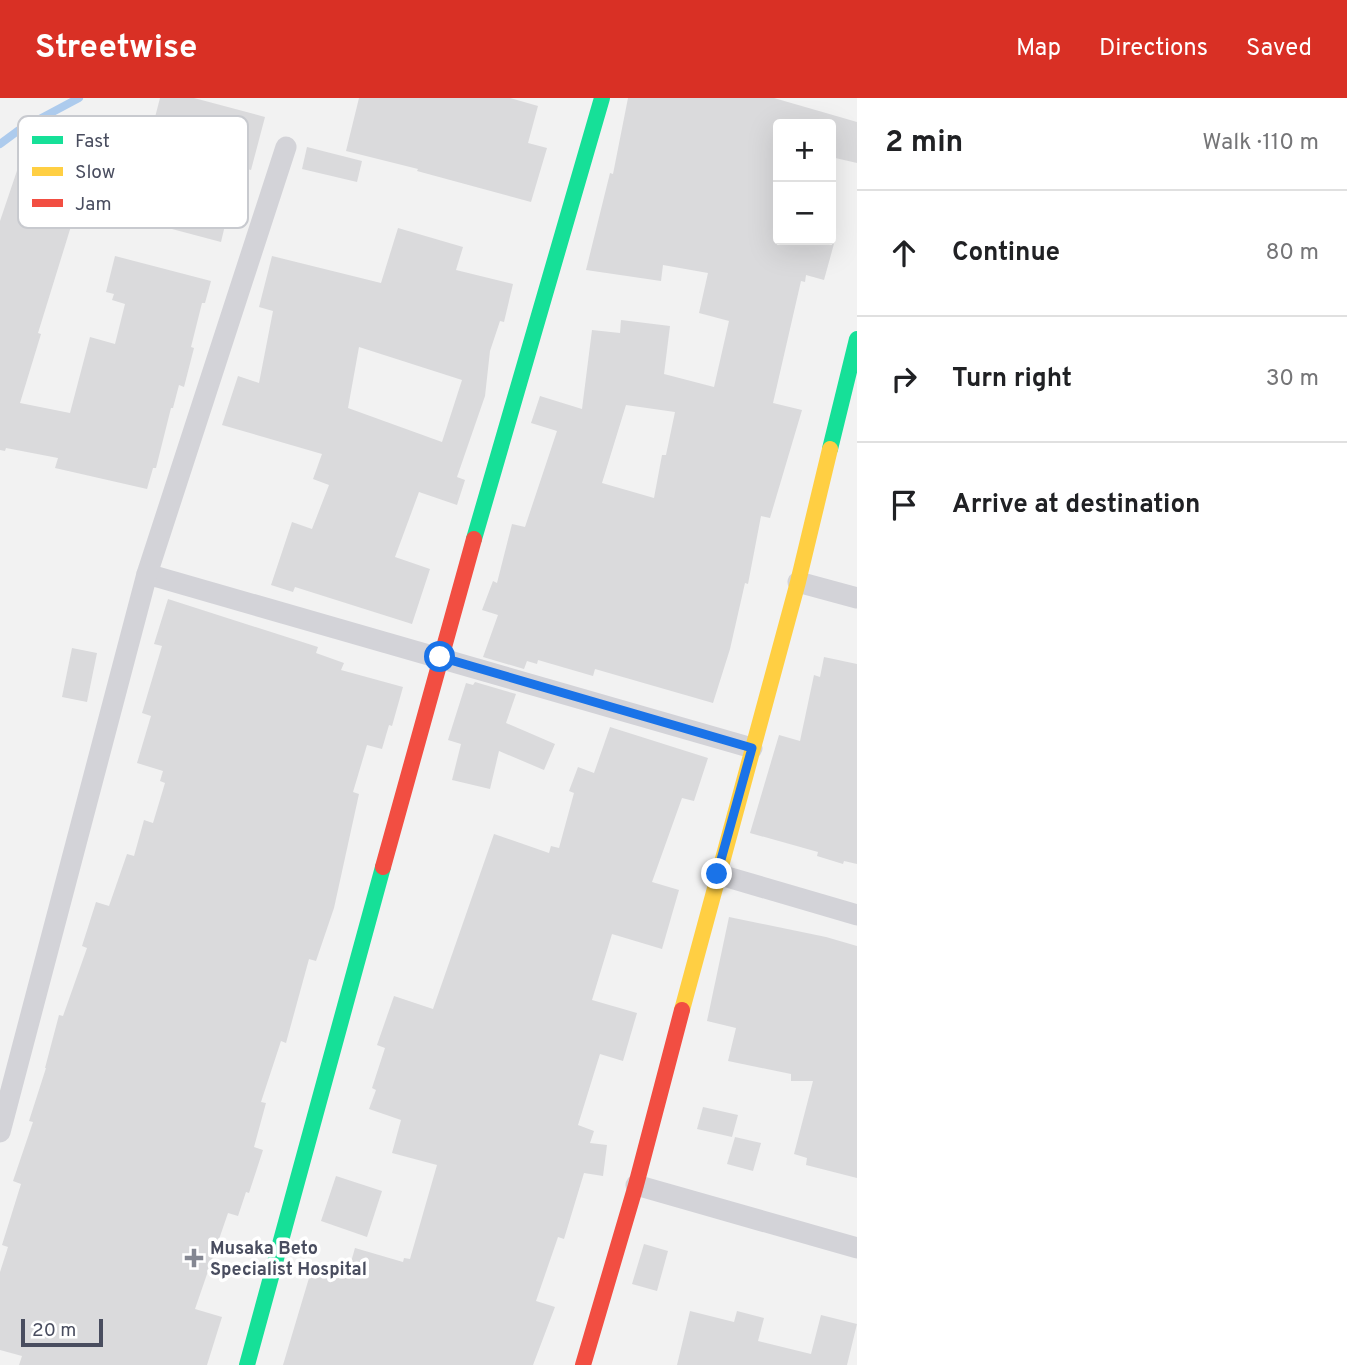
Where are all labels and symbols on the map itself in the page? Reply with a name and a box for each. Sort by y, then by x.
legend [18,116,248,228]
text: Fast [75,130,110,154]
text: Slow [75,161,115,185]
text: Jam [75,193,112,217]
route start [424,641,455,672]
route end [701,858,732,889]
place label: Musaka Beto Specialist Hospital [210,1238,367,1282]
marker: Musaka Beto Specialist Hospital [184,1248,204,1268]
scale bar [21,1316,103,1348]

